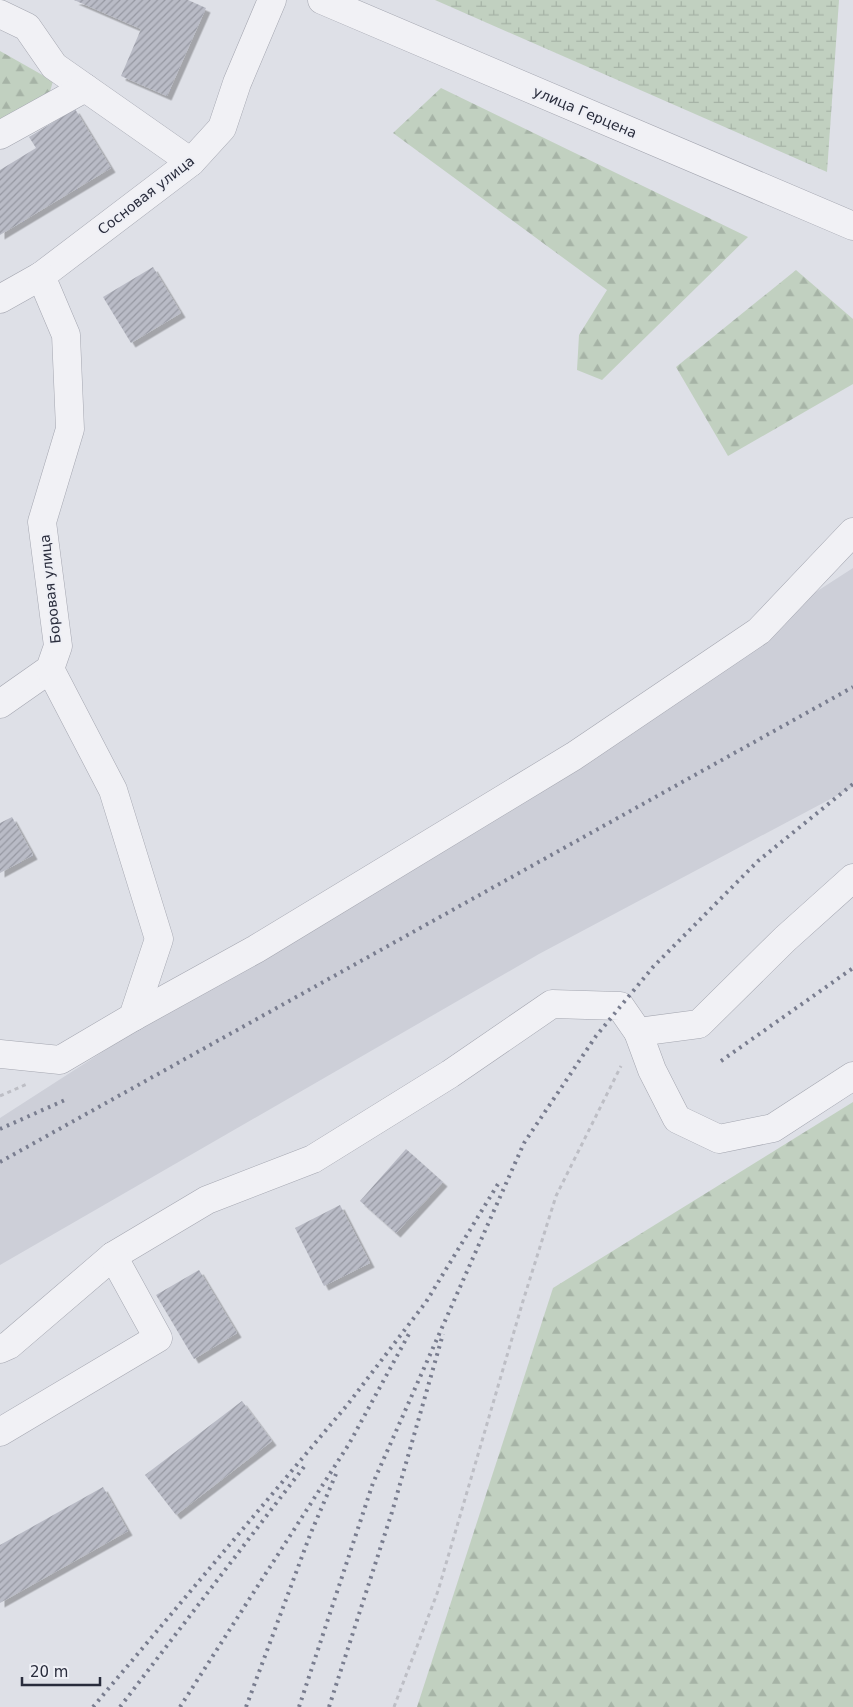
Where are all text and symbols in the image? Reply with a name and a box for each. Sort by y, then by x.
street label: улица Герцена [531,83,639,141]
street label: Сосновая улица [95,152,197,238]
street label: Боровая улица [36,534,64,644]
scale bar [22,1654,100,1686]
text: 20 m [30,1663,68,1681]

